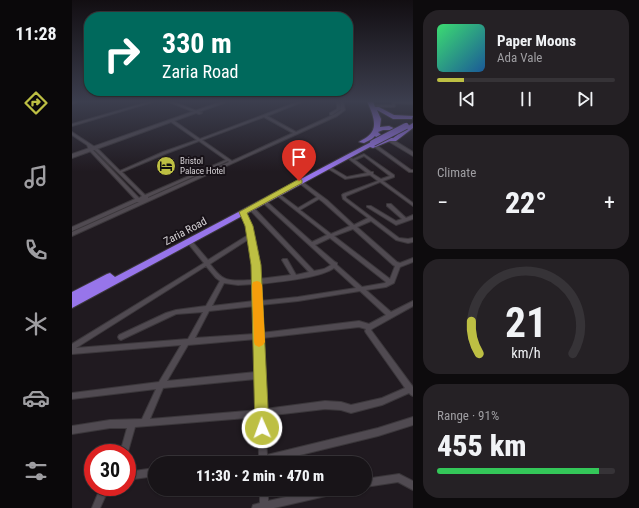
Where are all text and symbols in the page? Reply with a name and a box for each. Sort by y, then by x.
text: 11:28 [15,23,57,44]
text: 330 m [162,27,232,60]
icon: right [96,28,148,80]
text: Paper Moons [497,32,576,50]
text: Ada Vale [497,50,542,65]
text: Zaria Road [162,61,239,82]
icon: previous [456,88,478,110]
icon: pause [515,88,537,110]
icon: next [574,88,596,110]
icon: directions [22,89,50,117]
pin [282,140,316,181]
icon: arrive [288,146,310,168]
hotel icon: Bristol Palace Hotel [155,155,177,177]
place label: Bristol Palace Hotel [180,156,225,176]
icon: music [22,163,50,191]
text: Climate [437,165,476,180]
text: 22° [505,185,547,220]
text: − [437,190,448,215]
text: + [604,190,615,215]
street label: Zaria Road [162,215,209,248]
icon: phone [22,236,50,264]
text: 21 [505,298,547,347]
icon: climate [22,310,50,338]
text: km/h [511,345,541,361]
icon: car [22,384,50,412]
position arrow [241,407,283,449]
text: Range · 91% [437,408,499,423]
text: 455 km [437,428,526,463]
speed limit sign: 30 [84,444,136,496]
icon: filters [22,457,50,485]
text: 11:30 · 2 min · 470 m [196,467,324,485]

